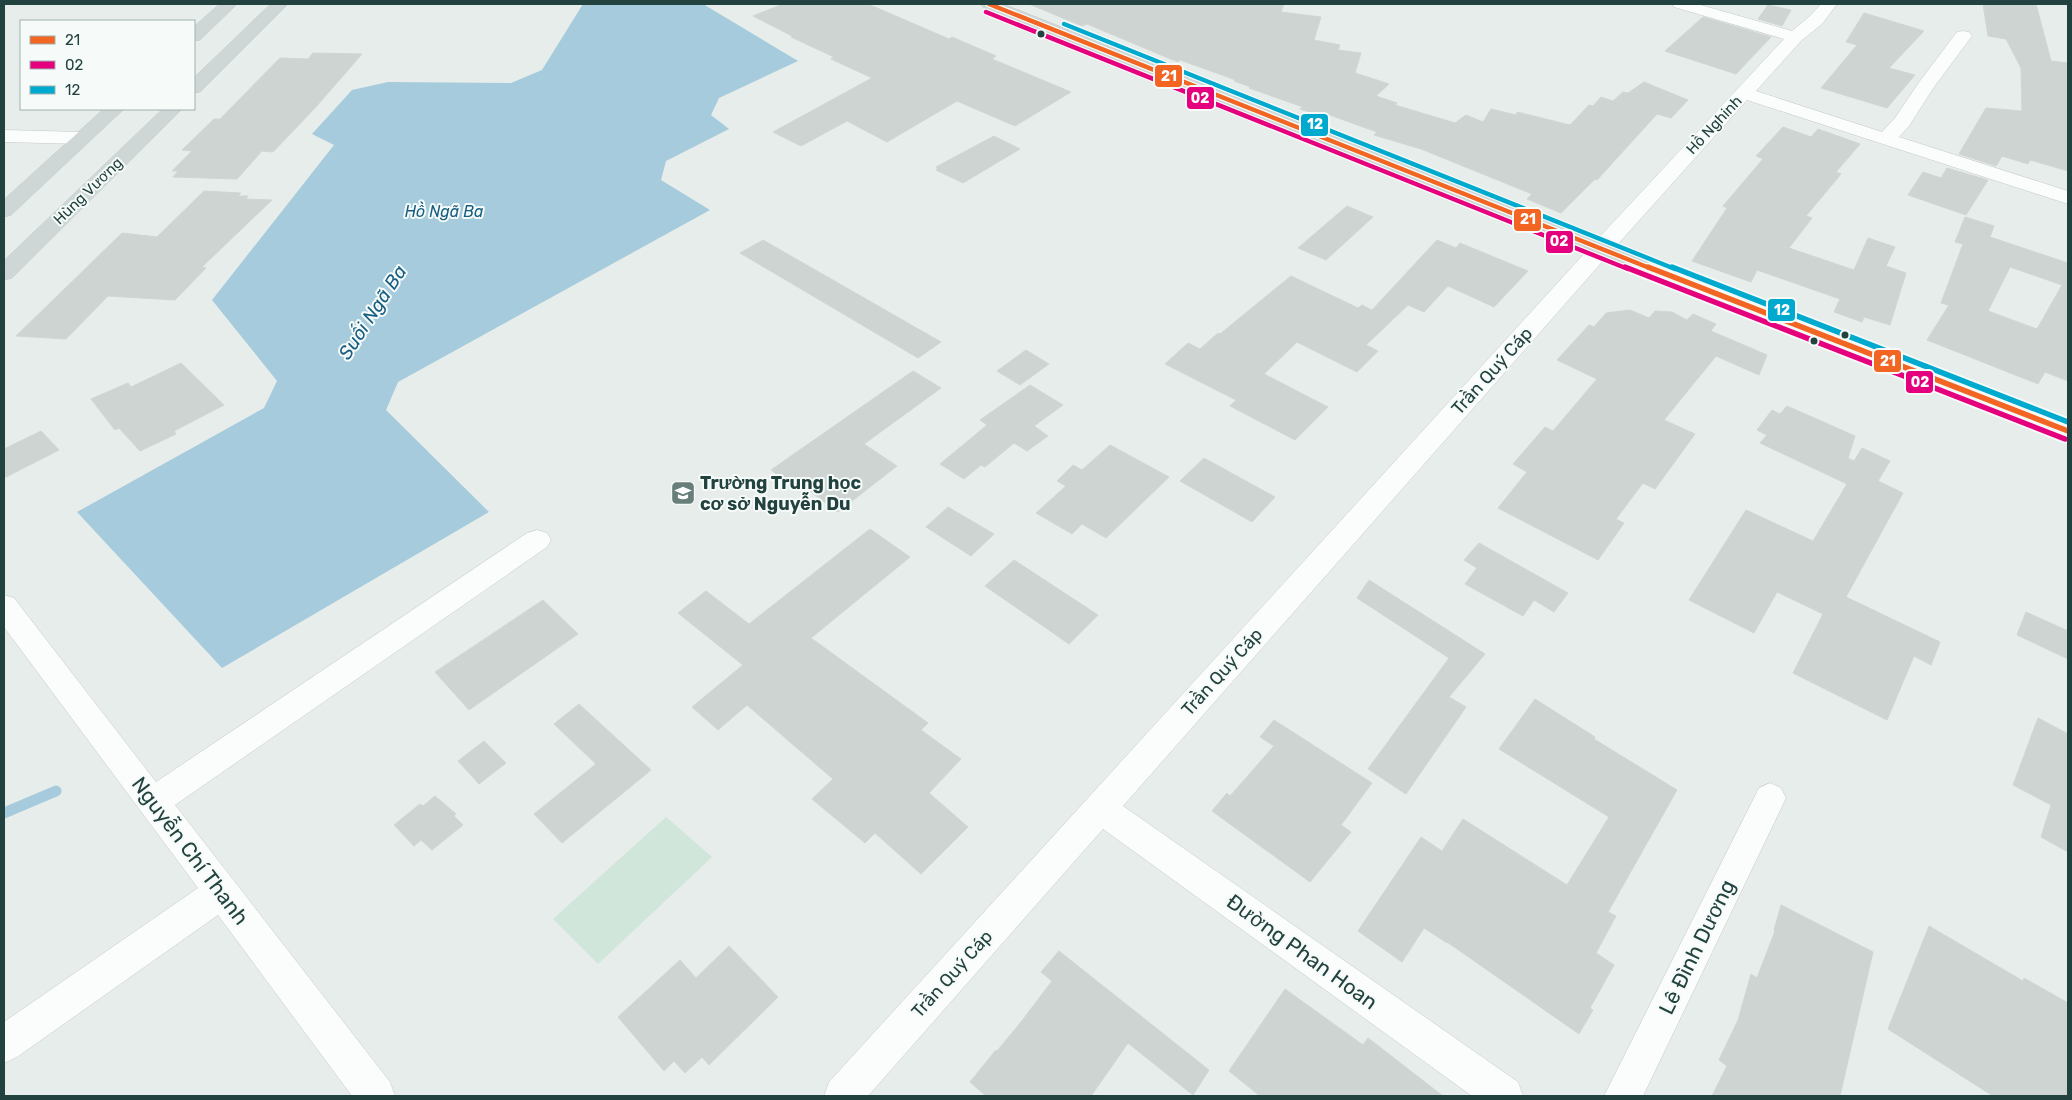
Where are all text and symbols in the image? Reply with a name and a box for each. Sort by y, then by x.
legend [20,20,195,110]
unlabelled marker [1036,29,1046,39]
text: 21 [65,31,80,49]
text: 02 [65,56,84,74]
line badge: 21 [1154,64,1183,88]
text: 21 [1161,68,1177,85]
text: 12 [65,81,80,99]
line badge: 02 [1186,86,1215,110]
text: 02 [1191,90,1209,107]
street label: Hồ Nghinh [1682,92,1746,158]
line badge: 12 [1300,113,1329,137]
text: 12 [1307,116,1323,133]
street label: Hùng Vương [50,154,126,228]
water label: Hồ Ngã Ba [405,201,483,221]
line badge: 21 [1513,208,1542,232]
text: 21 [1520,211,1536,228]
line badge: 02 [1545,230,1574,254]
text: 02 [1550,233,1568,250]
water label: Suối Ngã Ba [333,261,411,364]
line badge: 12 [1767,298,1796,322]
text: 12 [1774,302,1790,319]
street label: Trần Quý Cáp [1446,322,1537,419]
unlabelled marker [1840,330,1850,340]
unlabelled marker [1809,336,1819,346]
line badge: 21 [1873,349,1902,373]
text: 21 [1880,353,1896,370]
line badge: 02 [1905,370,1934,394]
text: 02 [1911,374,1929,391]
place label: Trường Trung học cơ sở Nguyễn Du [700,472,861,515]
school or university icon: Trường Trung học cơ sở Nguyễn Du [670,480,696,506]
street label: Trần Quý Cáp [1176,623,1267,720]
street label: Nguyễn Chí Thanh [127,772,254,930]
street label: Lê Đình Dương [1653,875,1740,1018]
street label: Đường Phan Hoan [1222,889,1382,1015]
street label: Trần Quý Cáp [906,925,997,1022]

